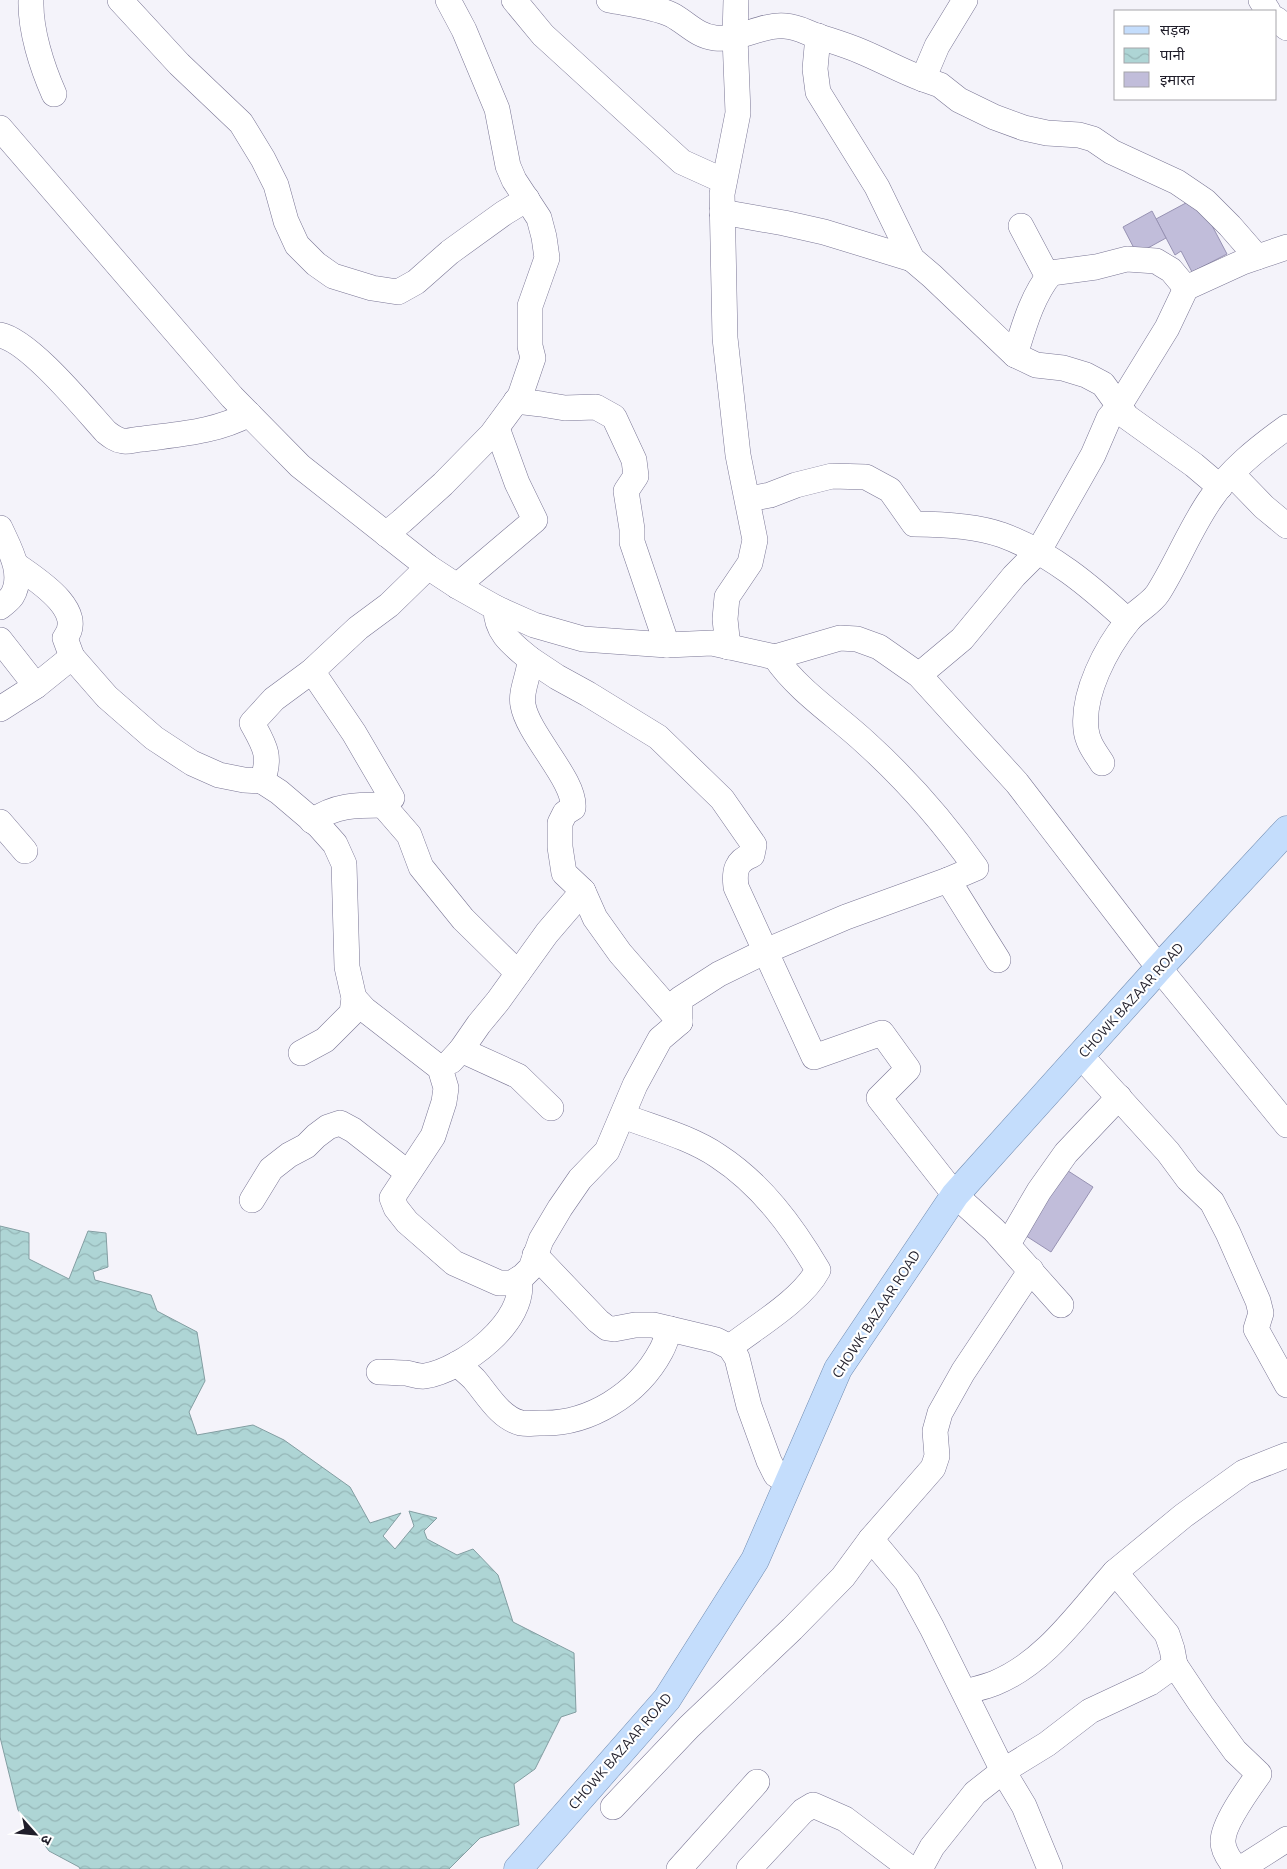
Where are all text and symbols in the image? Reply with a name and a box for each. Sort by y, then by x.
legend [1114,10,1277,100]
text: सड़क [1160,21,1190,38]
text: पानी [1160,46,1186,63]
text: इमारत [1160,71,1195,88]
street label: CHOWK BAZAAR ROAD [1075,939,1187,1061]
street label: CHOWK BAZAAR ROAD [829,1247,923,1381]
street label: CHOWK BAZAAR ROAD [565,1689,675,1813]
north arrow [10,1809,60,1859]
text: उ [37,1833,56,1848]

